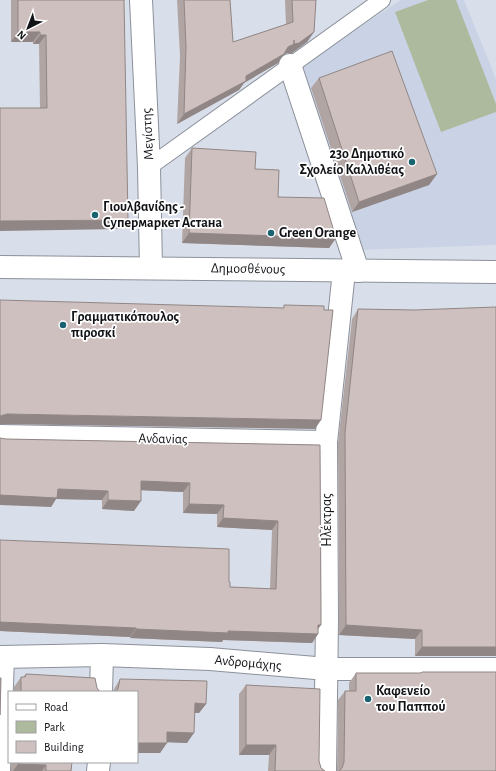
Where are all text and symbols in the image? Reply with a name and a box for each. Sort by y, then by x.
north arrow [8,8,48,48]
text: N [15,28,28,42]
street label: Μεγίστης [140,107,156,160]
place label: 23ο Δημοτικό Σχολείο Καλλιθέας [299,147,404,177]
marker: 23ο Δημοτικό Σχολείο Καλλιθέας [407,157,417,167]
place label: Γιουλβανίδης - Супермаркет Астана [103,199,222,230]
marker: Γιουλβανίδης - Супермаркет Астана [90,210,100,220]
place label: Green Orange [279,226,356,240]
marker: Green Orange [266,228,276,238]
street label: Δημοσθένους [211,261,286,277]
place label: Γραμματικόπουλος πιροσκί [70,310,180,340]
marker: Γραμματικόπουλος πιροσκί [58,320,68,330]
street label: Ανδανiας [138,432,188,446]
street label: Ηλέκτρας [320,493,334,547]
street label: Ανδρομάχης [214,653,283,673]
place label: Καφενείο του Παππού [375,683,446,714]
legend [8,691,138,763]
marker: Καφενείο του Παππού [363,694,373,704]
text: Road [44,701,68,713]
text: Park [44,721,65,733]
text: Building [44,741,84,753]

